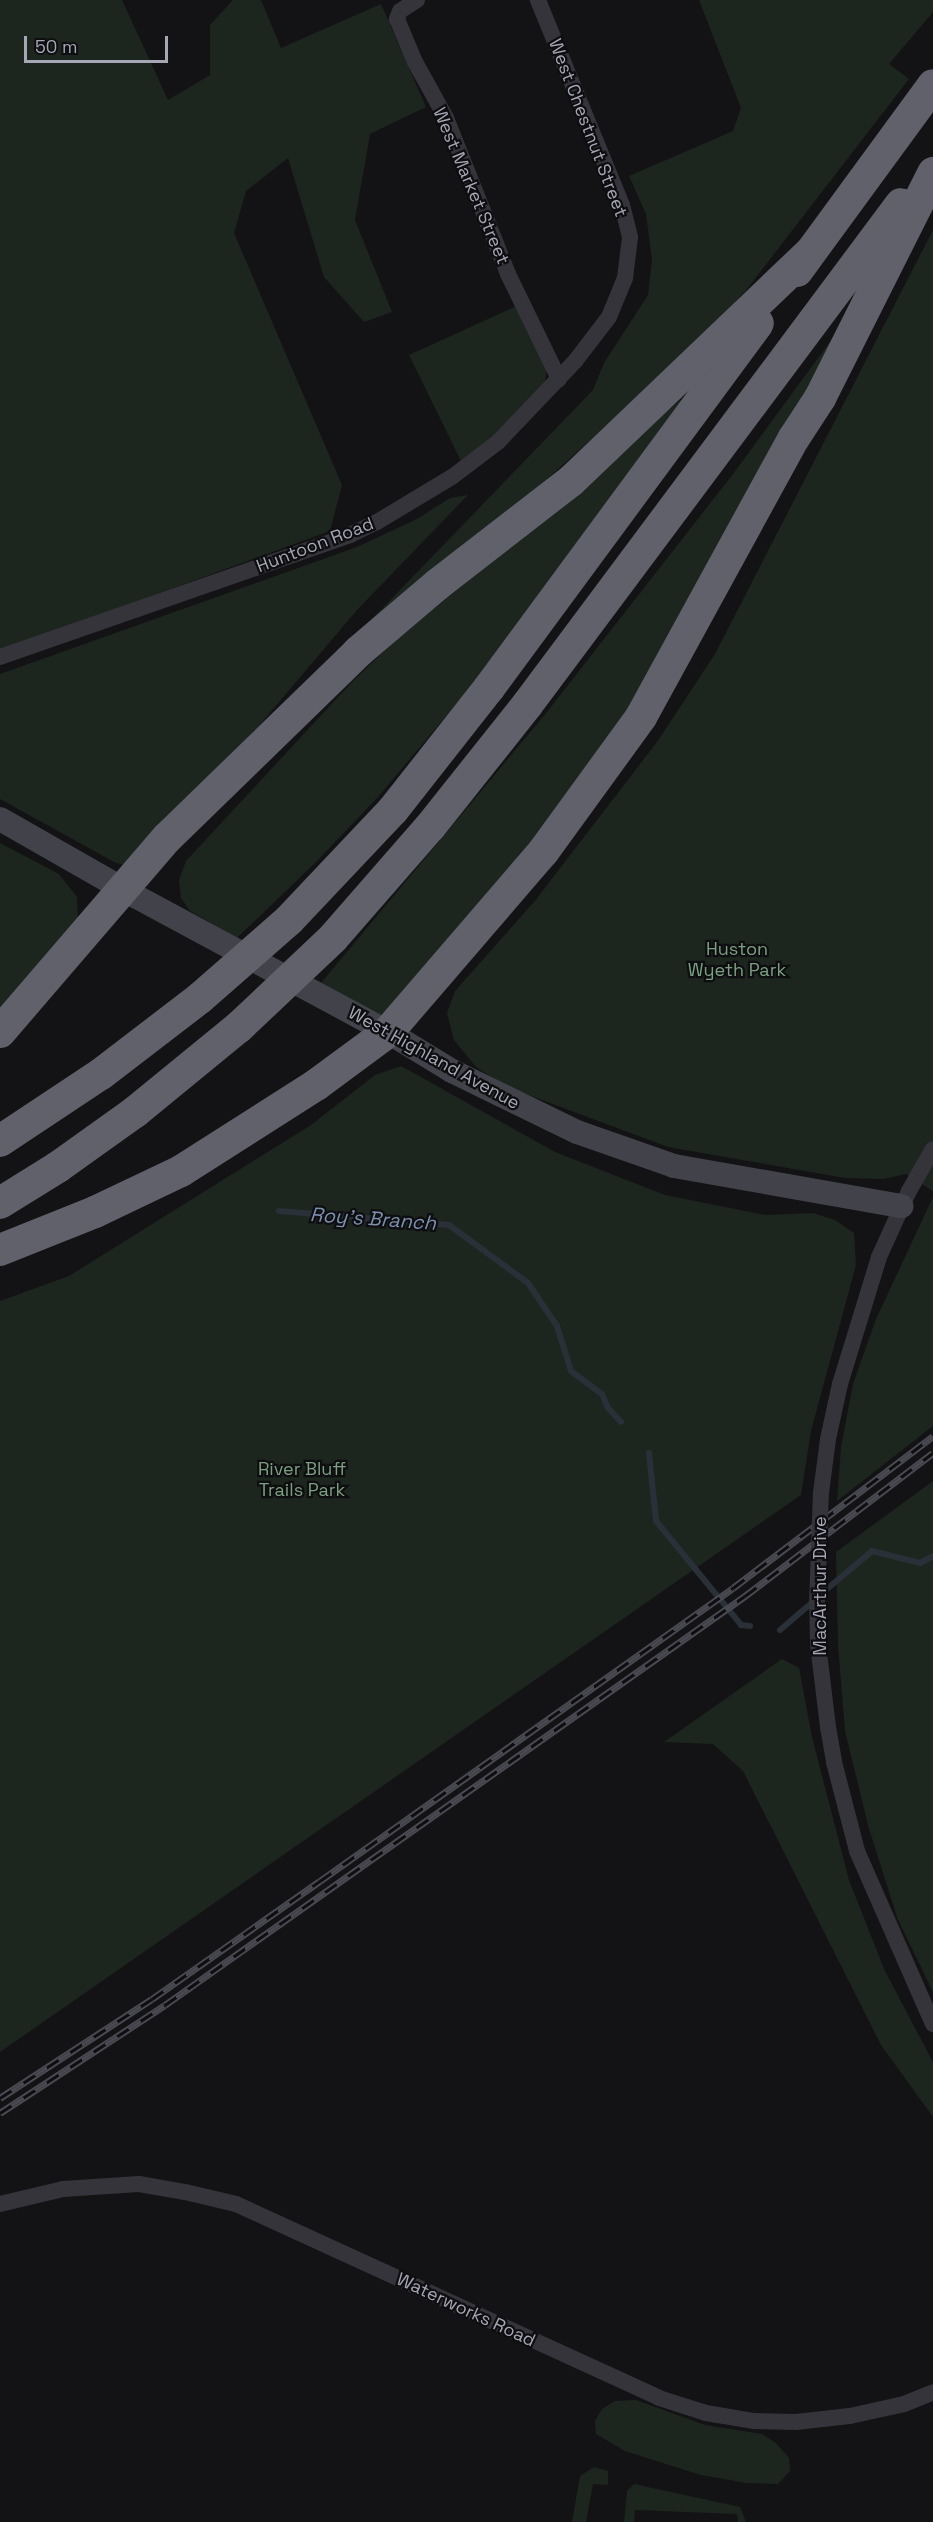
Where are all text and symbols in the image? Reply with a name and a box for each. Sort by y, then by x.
scale bar [27,24,171,62]
text: 50 m [35,35,77,58]
street label: West Chestnut Street [544,36,632,220]
street label: West Market Street [428,104,514,268]
street label: Huntoon Road [253,513,377,577]
park label: Huston Wyeth Park [688,939,786,982]
street label: West Highland Avenue [344,1002,524,1114]
water label: Roy's Branch [309,1203,437,1235]
park label: River Bluff Trails Park [258,1459,346,1502]
street label: MacArthur Drive [809,1516,831,1656]
street label: Waterworks Road [393,2268,539,2352]

